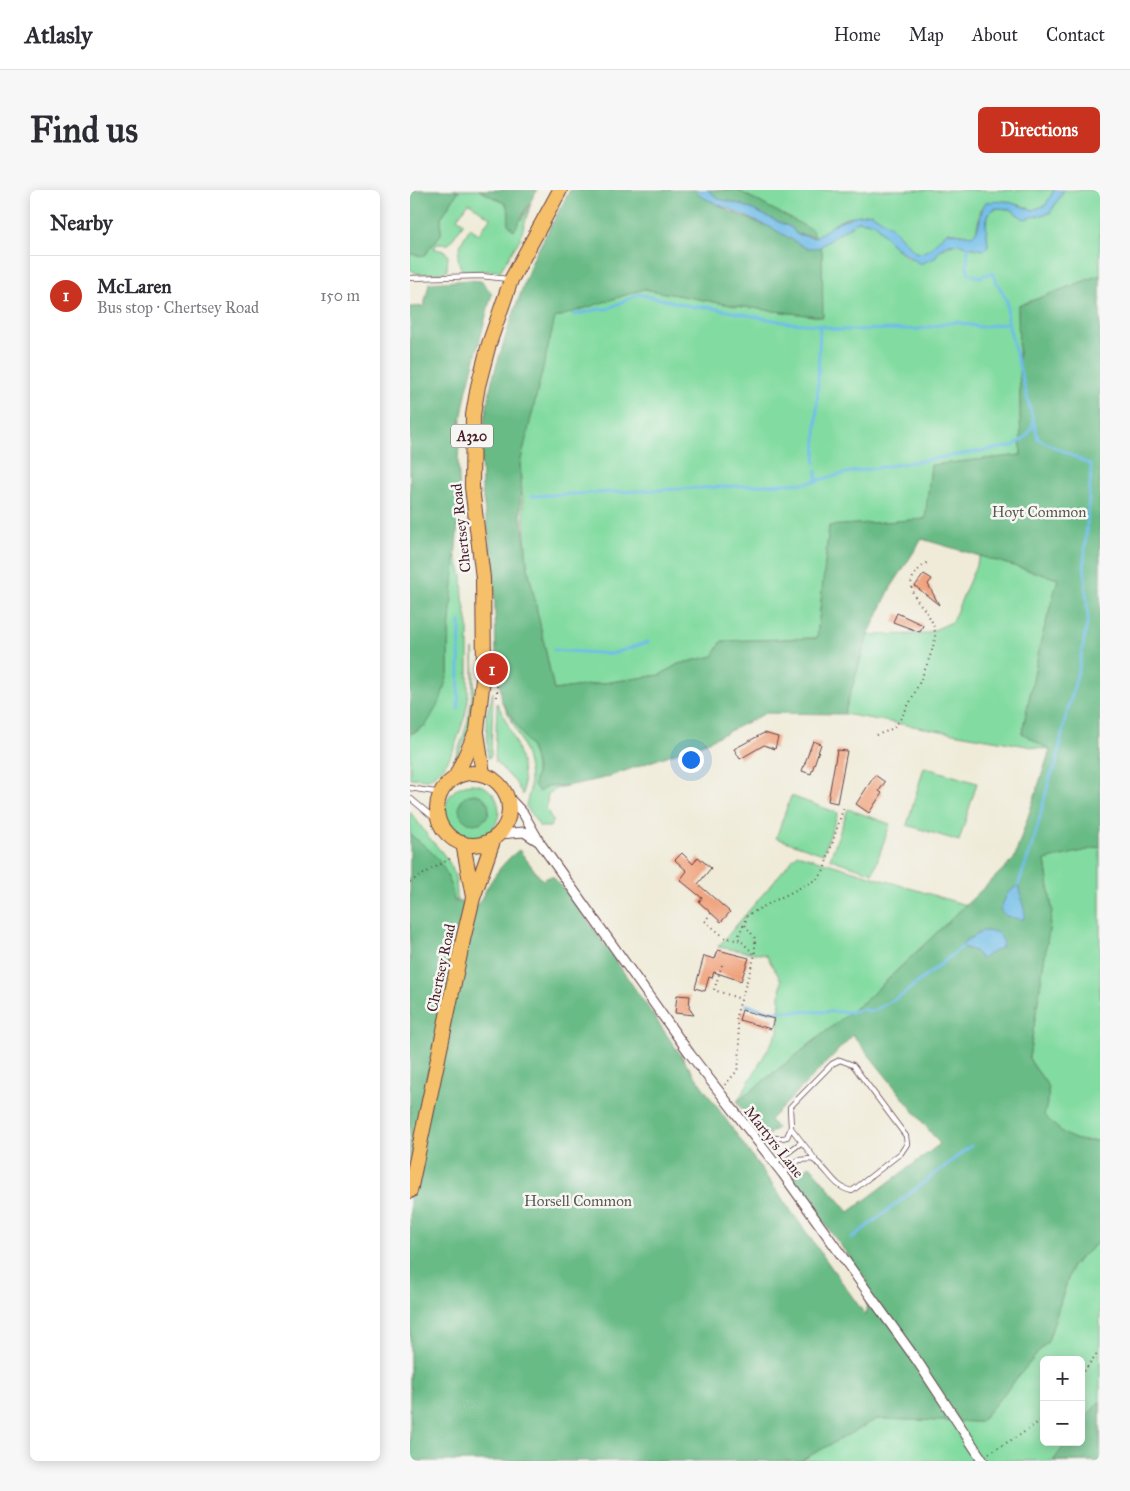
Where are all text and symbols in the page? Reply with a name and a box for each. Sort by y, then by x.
text: Atlasly [25,20,92,50]
text: Home [834,24,881,46]
text: Map [909,24,944,46]
text: About [972,24,1018,46]
text: Contact [1046,24,1105,46]
button: Directions [978,107,1100,153]
text: Find us [30,109,138,152]
text: Nearby [50,210,113,236]
text: McLaren [97,275,172,298]
text: 1 [63,286,69,305]
text: 150 m [320,286,360,305]
text: Bus stop · Chertsey Road [97,298,259,317]
road number: A320 [451,425,493,448]
street label: Chertsey Road [447,482,475,573]
park label: Hoyt Common [992,503,1086,521]
pin: 1 [476,650,508,688]
your location [678,747,704,773]
street label: Chertsey Road [423,922,459,1014]
street label: Martyrs Lane [740,1103,808,1181]
park label: Horsell Common [524,1192,632,1210]
map controls [1040,1356,1085,1446]
button: + [1040,1356,1085,1401]
button: − [1040,1401,1085,1446]

